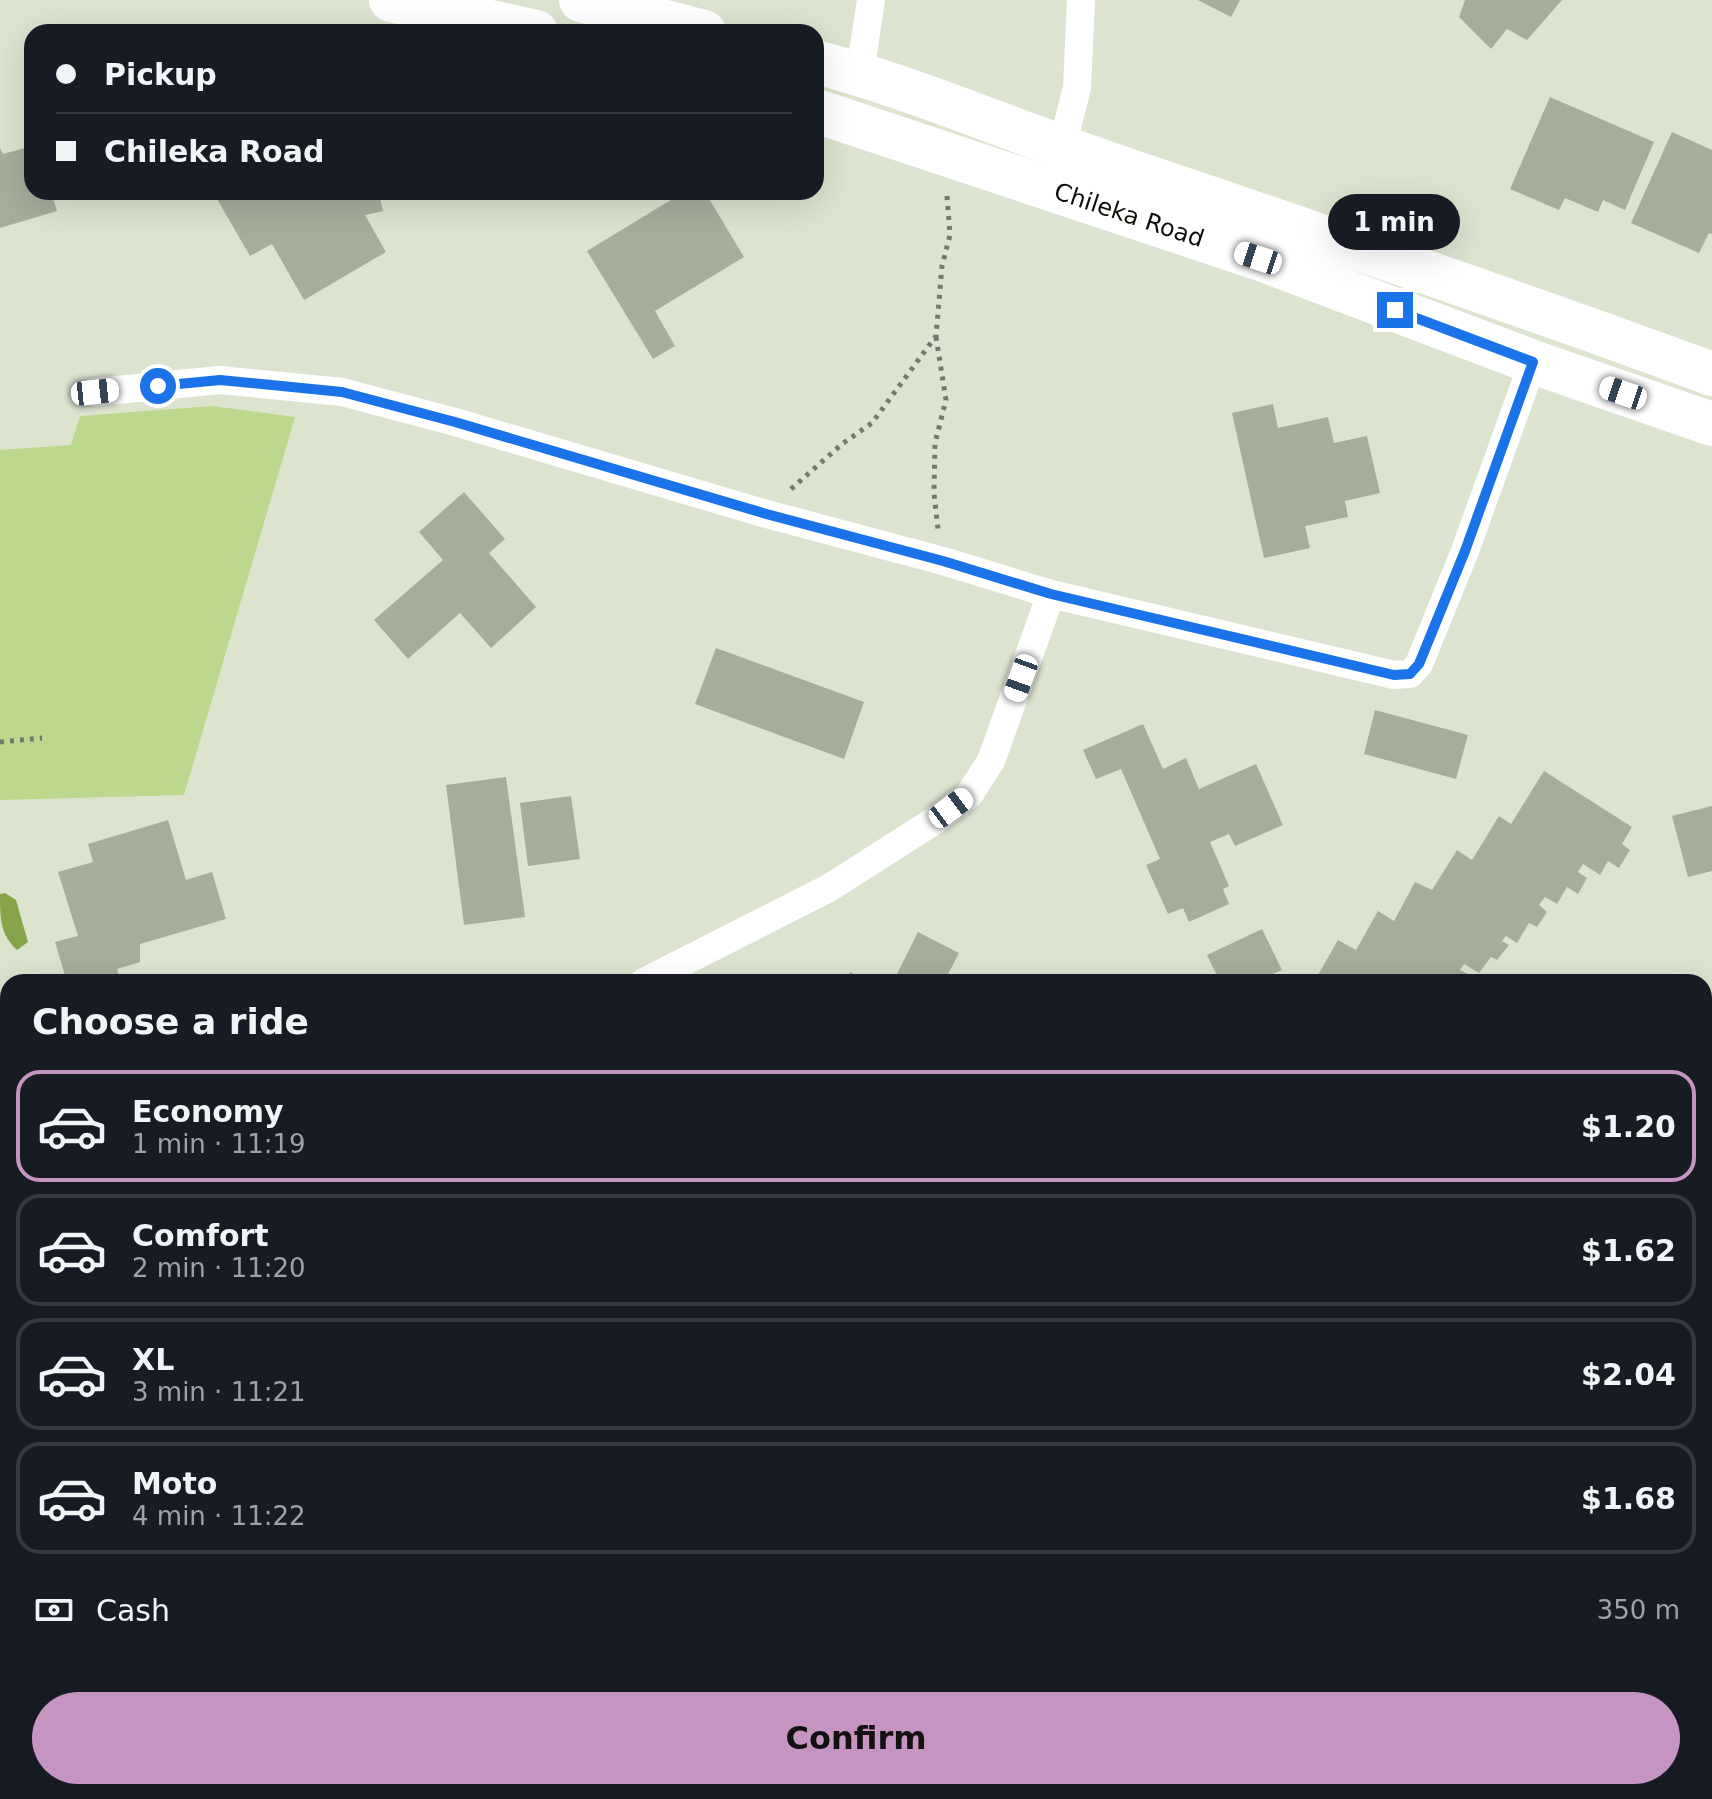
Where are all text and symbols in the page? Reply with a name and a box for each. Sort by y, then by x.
text: Pickup [104,57,217,92]
text: Chileka Road [104,134,324,169]
street label: Chileka Road [1051,177,1208,253]
callout: 1 min [1329,194,1461,250]
text: 1 min [1353,207,1435,237]
car [1231,239,1285,277]
route end [1377,292,1413,328]
route start [140,368,176,404]
car [1596,374,1650,412]
car [70,378,120,406]
car [1002,651,1040,705]
car [925,784,977,832]
text: Choose a ride [32,1001,309,1042]
icon: car [36,1090,108,1162]
text: Economy [132,1094,284,1129]
text: $1.20 [1581,1109,1676,1144]
text: 1 min · 11:19 [132,1129,306,1159]
icon: car [36,1214,108,1286]
text: Comfort [132,1218,269,1253]
text: $1.62 [1581,1233,1676,1268]
text: 2 min · 11:20 [132,1253,306,1283]
icon: car [36,1338,108,1410]
text: XL [132,1342,174,1377]
text: $2.04 [1581,1357,1676,1392]
text: 3 min · 11:21 [132,1377,306,1407]
icon: car [36,1462,108,1534]
text: Moto [132,1466,217,1501]
text: $1.68 [1581,1481,1676,1516]
text: 4 min · 11:22 [132,1501,306,1531]
icon: cash [32,1588,76,1632]
text: Cash [96,1593,170,1628]
text: 350 m [1597,1595,1680,1625]
button: Confirm [32,1692,1680,1784]

